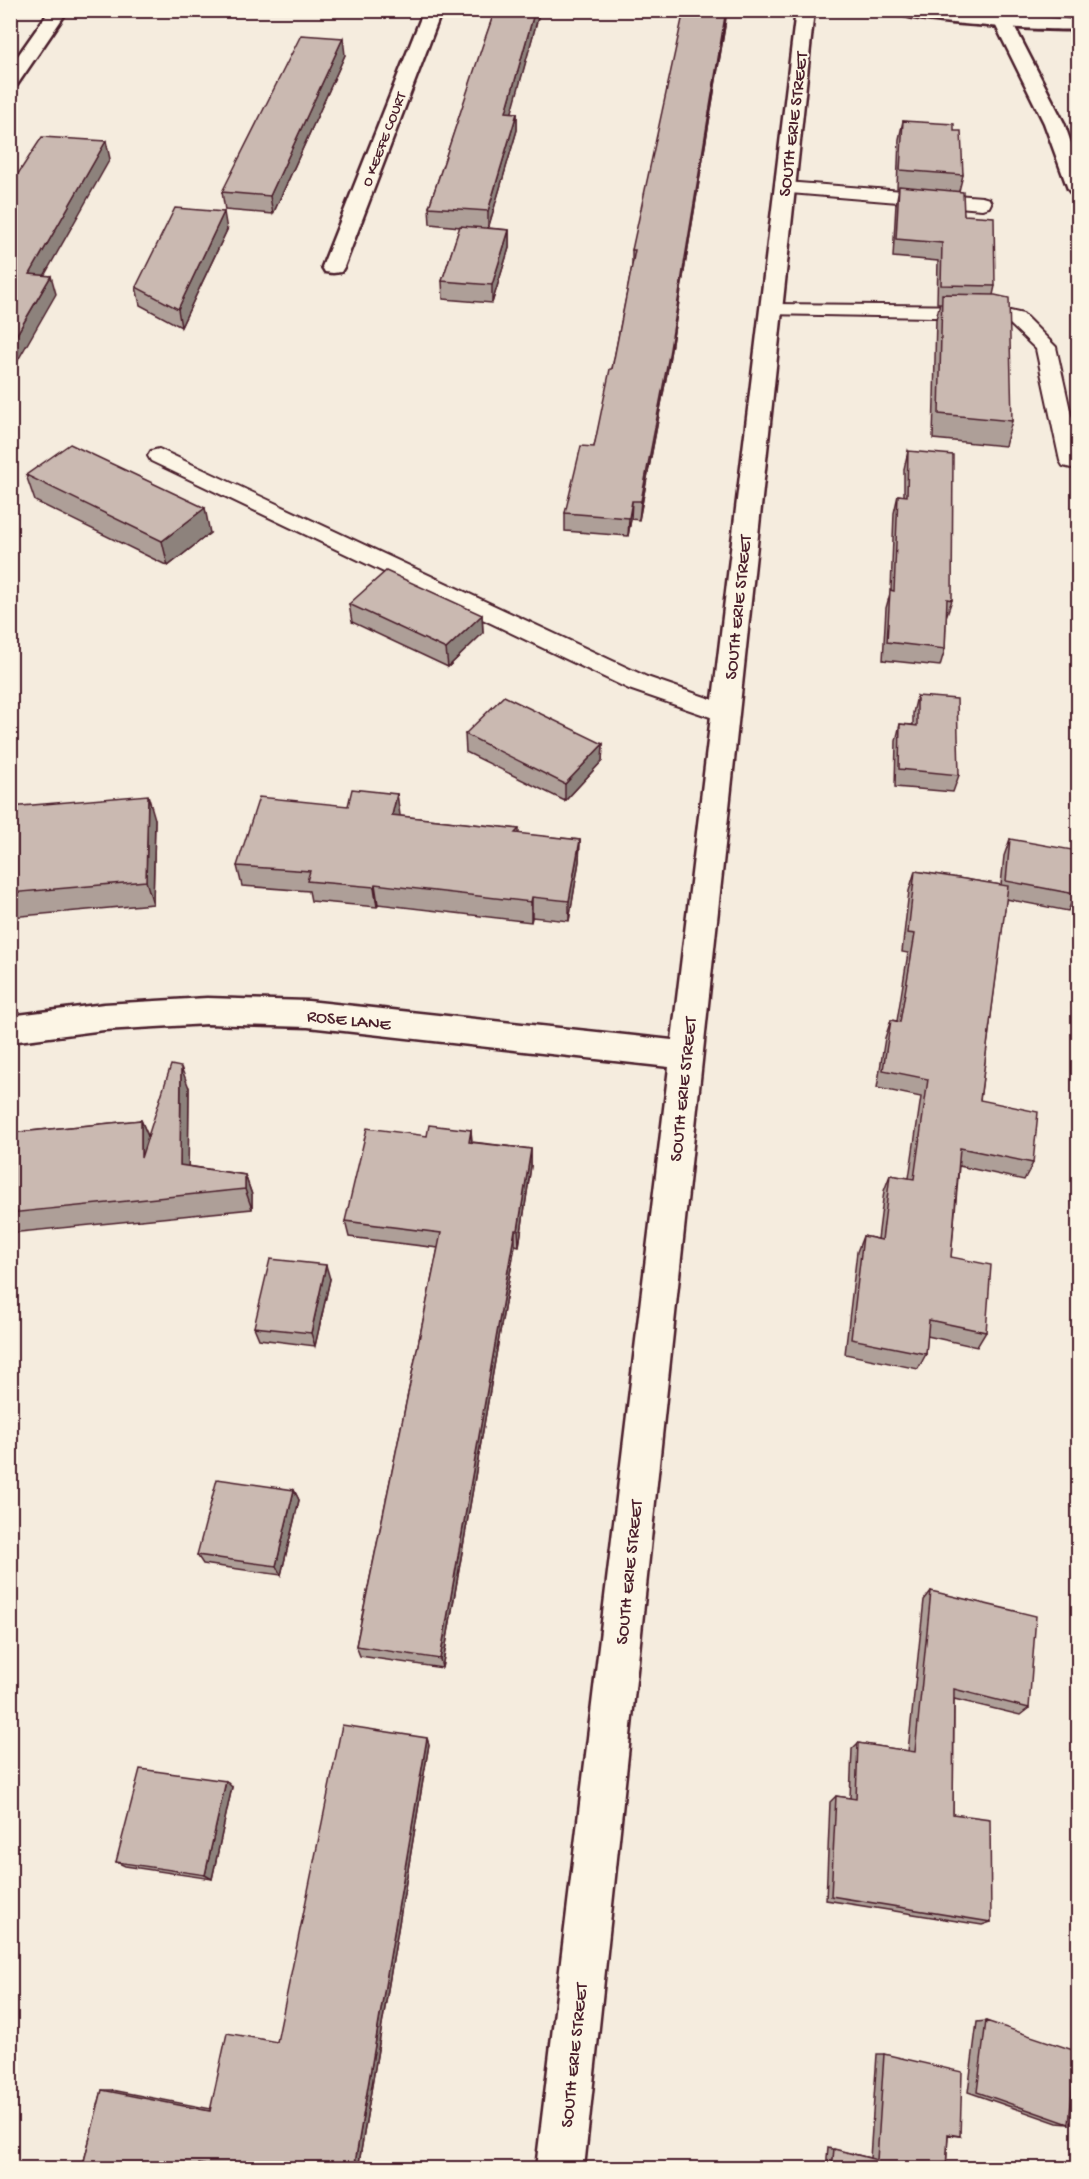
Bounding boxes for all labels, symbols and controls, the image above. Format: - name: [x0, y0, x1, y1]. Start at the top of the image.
- street label: SOUTH ERIE STREET: [775, 50, 814, 198]
- street label: O KEEFE COURT: [359, 89, 412, 189]
- street label: SOUTH ERIE STREET: [721, 533, 758, 681]
- street label: ROSE LANE: [306, 1007, 393, 1036]
- street label: SOUTH ERIE STREET: [666, 1015, 703, 1163]
- street label: SOUTH ERIE STREET: [612, 1498, 649, 1646]
- street label: SOUTH ERIE STREET: [557, 1981, 594, 2129]

